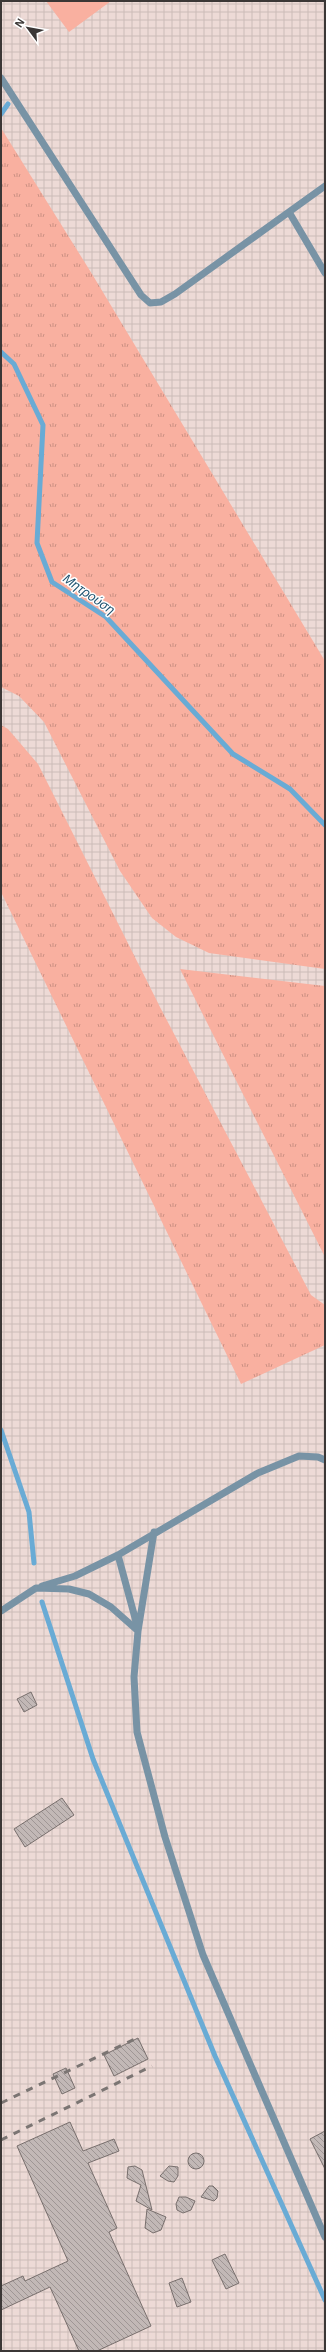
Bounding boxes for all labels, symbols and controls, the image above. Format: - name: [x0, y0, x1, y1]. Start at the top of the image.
- north arrow: [8, 8, 48, 48]
- text: N: [12, 16, 27, 29]
- water label: Μητρούση: [60, 571, 118, 617]

